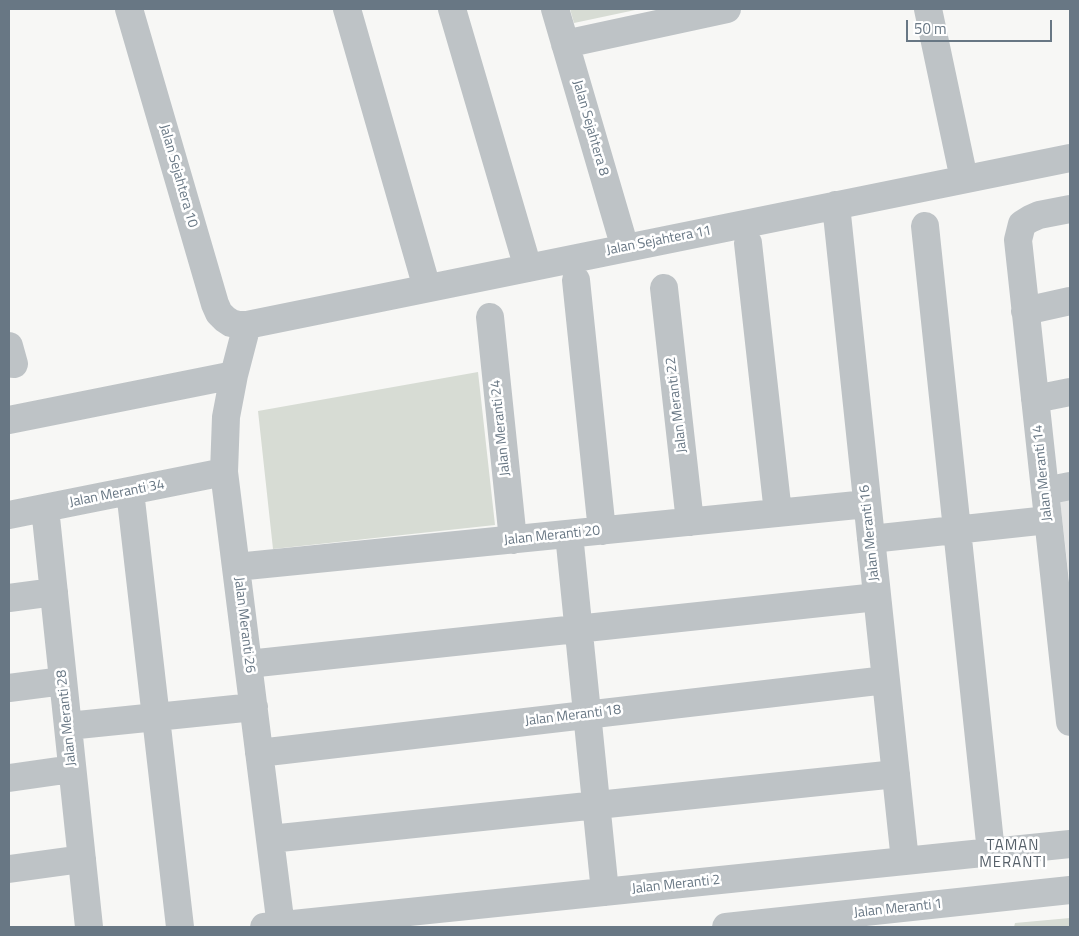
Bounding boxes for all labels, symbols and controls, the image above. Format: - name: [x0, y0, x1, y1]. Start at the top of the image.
- scale bar: [909, 10, 1055, 42]
- text: 50 m: [914, 17, 947, 40]
- street label: Jalan Sejahtera 8: [568, 78, 612, 178]
- street label: Jalan Sejahtera 10: [155, 122, 201, 230]
- street label: Jalan Sejahtera 11: [605, 223, 713, 259]
- street label: Jalan Meranti 22: [663, 356, 691, 454]
- street label: Jalan Meranti 24: [488, 379, 514, 477]
- street label: Jalan Meranti 14: [1030, 424, 1056, 522]
- street label: Jalan Meranti 34: [68, 477, 166, 511]
- street label: Jalan Meranti 16: [857, 484, 883, 582]
- street label: Jalan Meranti 20: [503, 523, 601, 549]
- street label: Jalan Meranti 26: [230, 576, 258, 674]
- street label: Jalan Meranti 28: [54, 669, 80, 767]
- street label: Jalan Meranti 18: [524, 702, 622, 730]
- district label: TAMAN MERANTI: [978, 837, 1048, 872]
- street label: Jalan Meranti 2: [631, 872, 721, 898]
- street label: Jalan Meranti 1: [853, 896, 943, 922]

